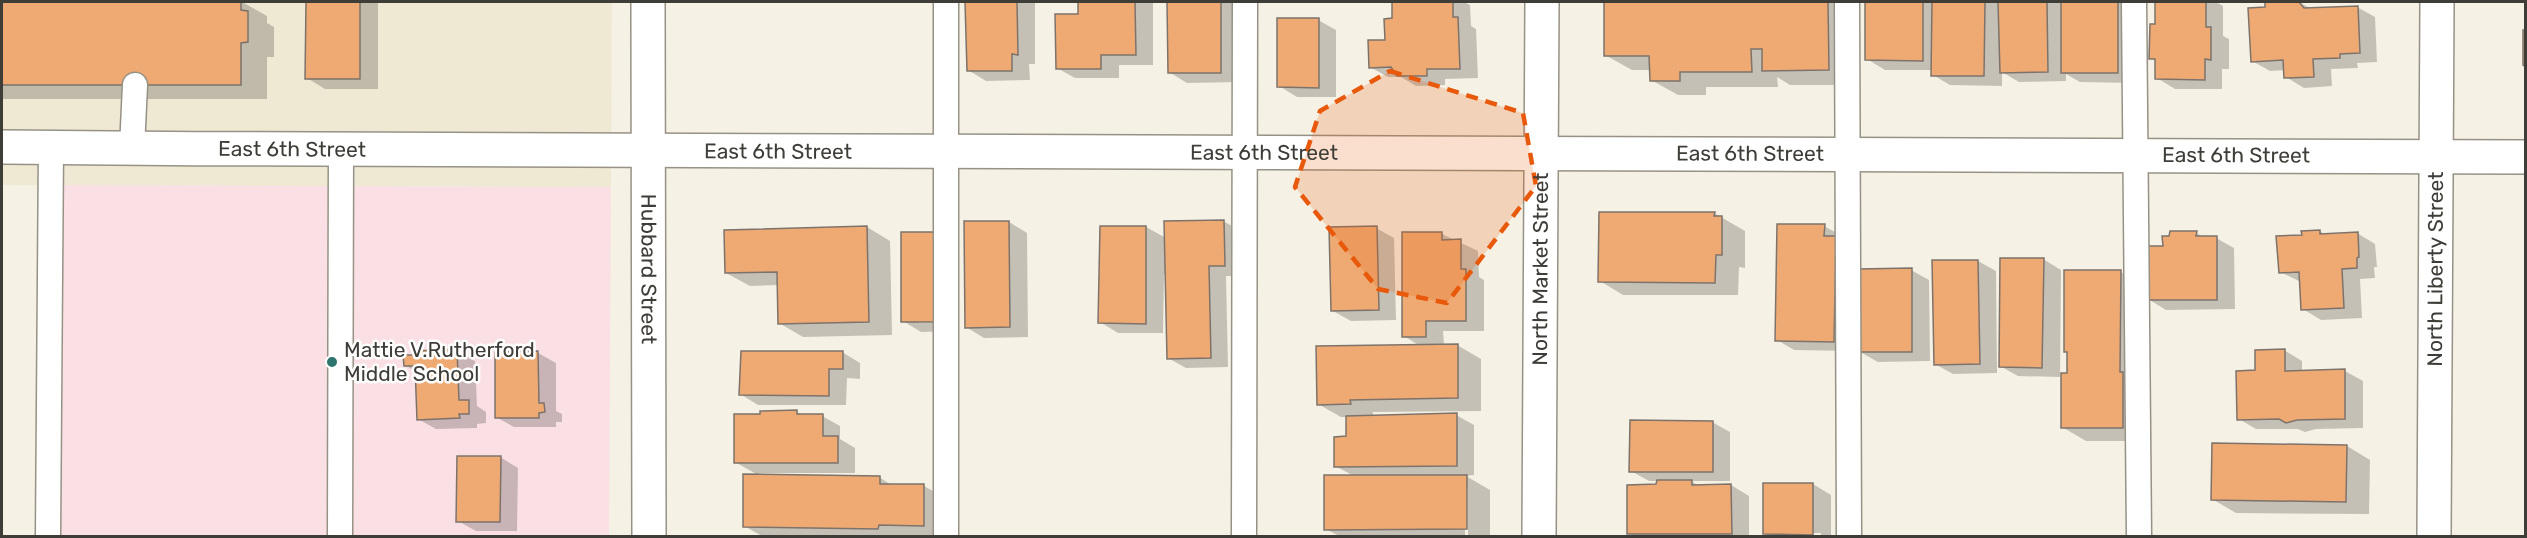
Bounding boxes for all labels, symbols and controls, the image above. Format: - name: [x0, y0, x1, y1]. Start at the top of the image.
- street label: East 6th Street: [218, 136, 366, 162]
- street label: East 6th Street: [704, 138, 852, 164]
- street label: East 6th Street: [1190, 140, 1338, 165]
- street label: East 6th Street: [1676, 141, 1824, 166]
- street label: East 6th Street: [2162, 142, 2310, 168]
- street label: North Liberty Street: [2422, 171, 2448, 367]
- street label: North Market Street: [1527, 172, 1553, 366]
- street label: Hubbard Street: [636, 194, 662, 344]
- place label: Mattie V.Rutherford Middle School: [344, 337, 535, 386]
- marker: Mattie V.Rutherford Middle School: [325, 355, 339, 369]

